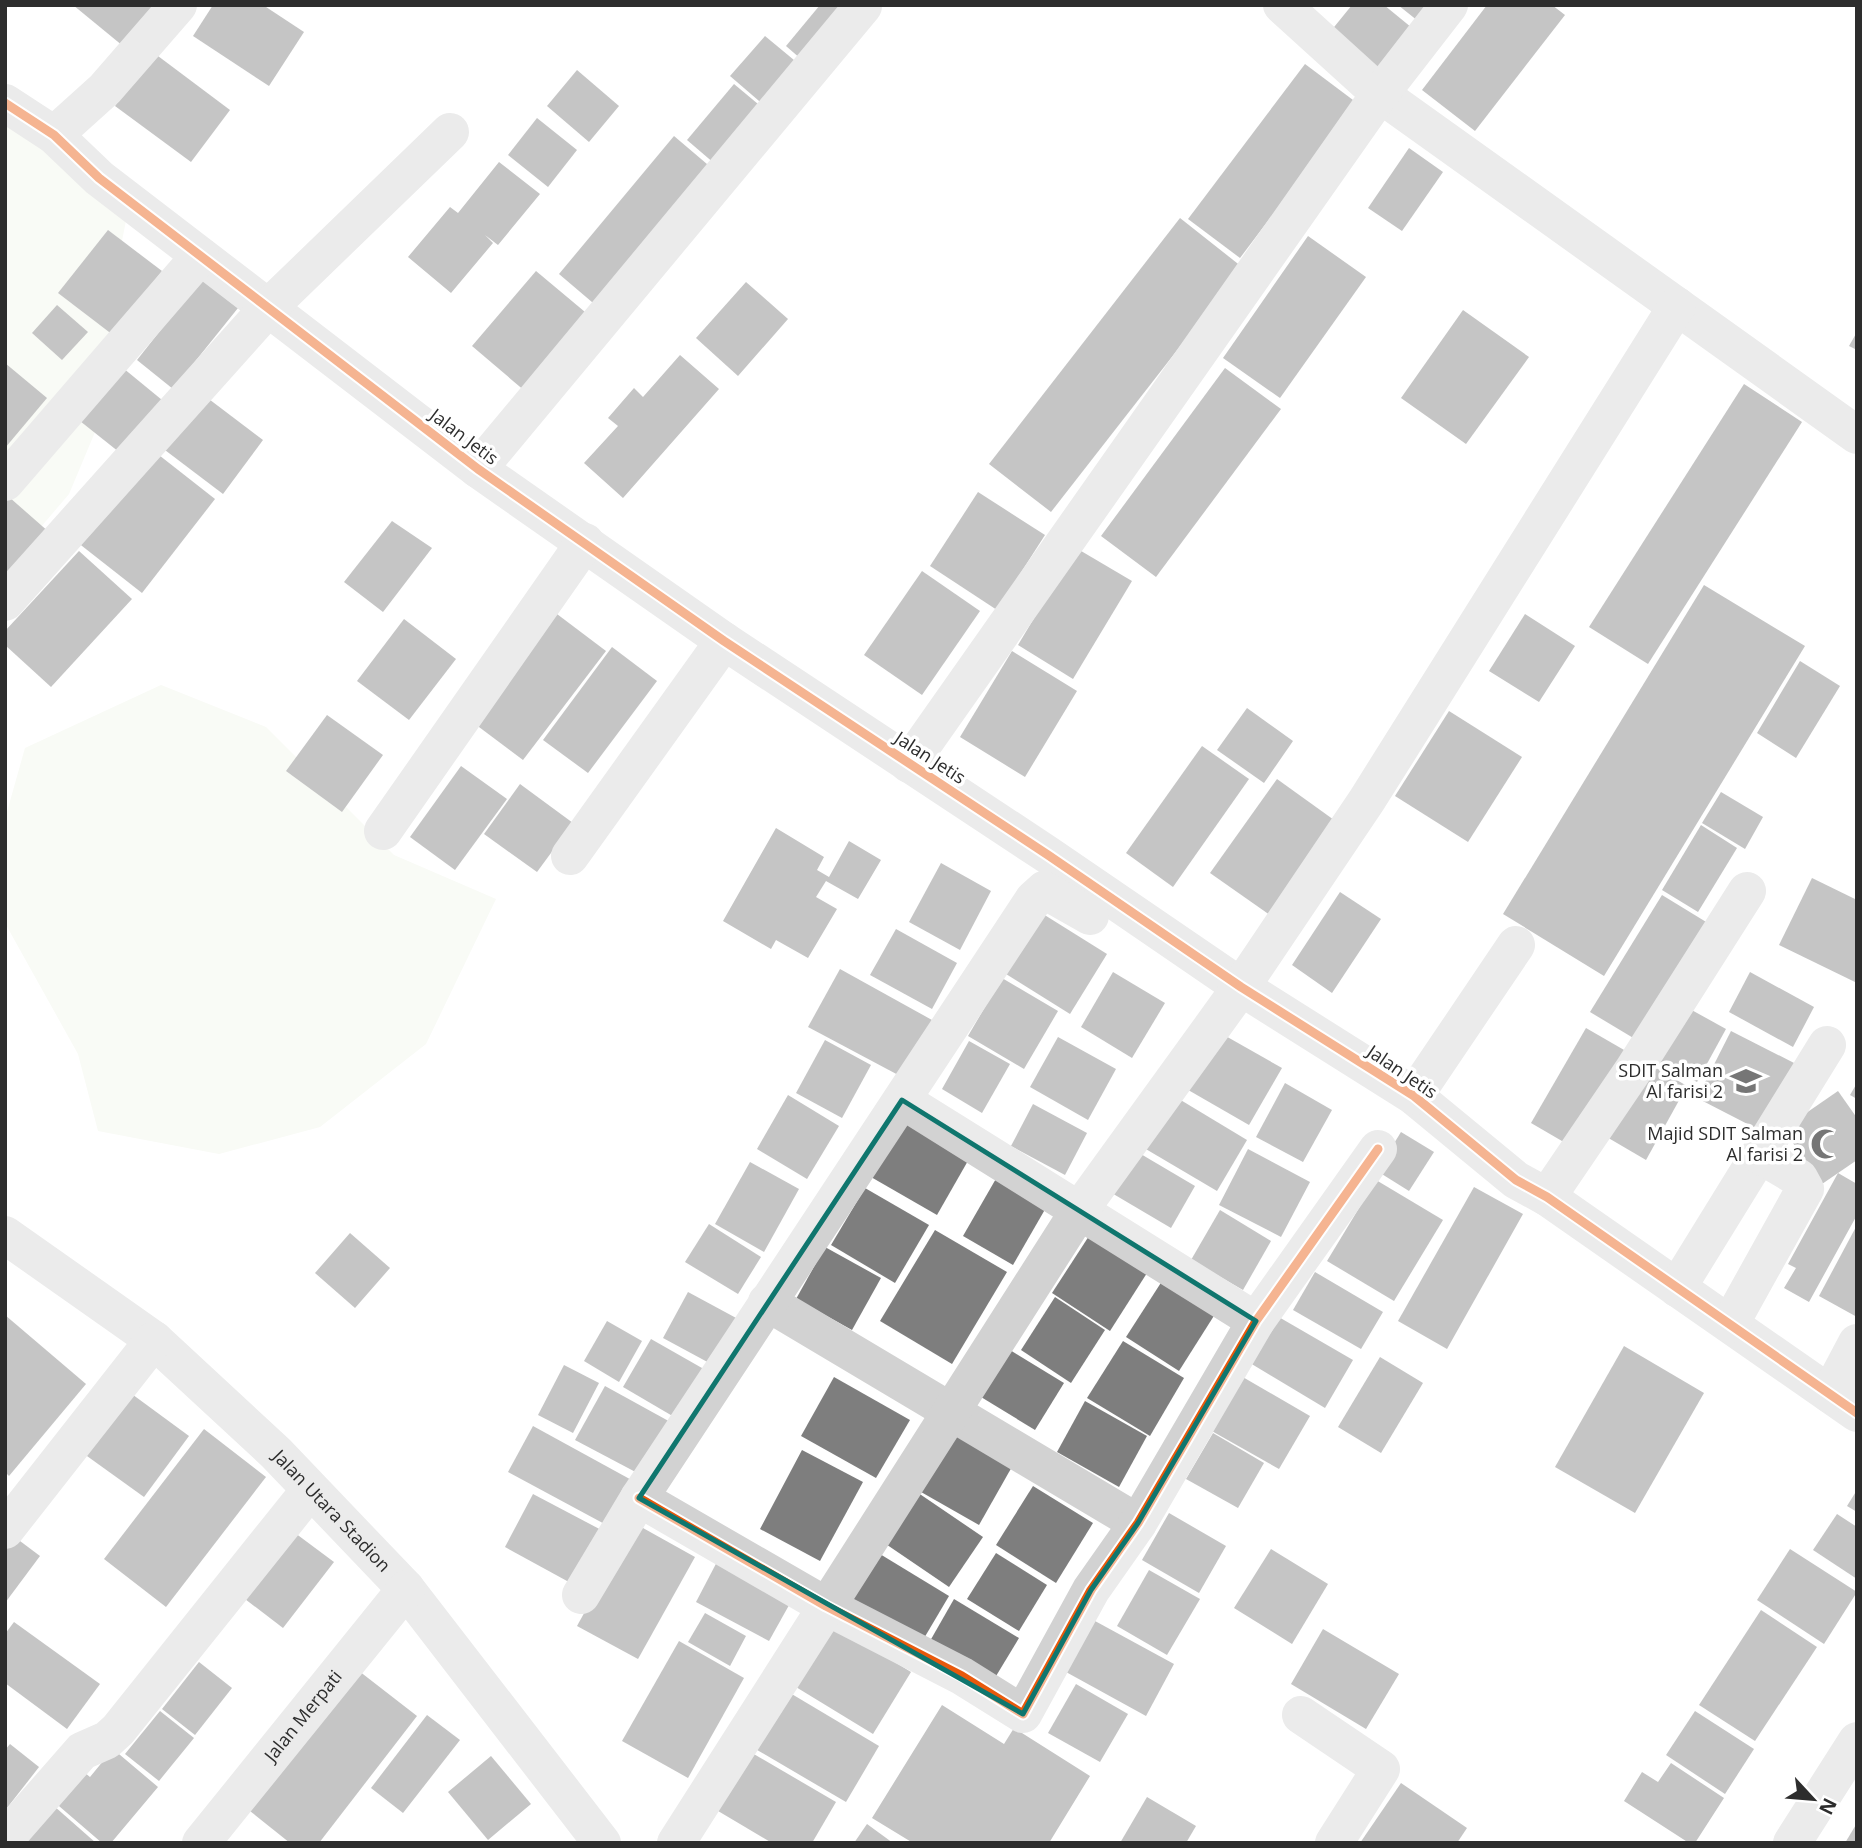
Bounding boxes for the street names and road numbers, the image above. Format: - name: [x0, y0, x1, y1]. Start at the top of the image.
- street label: Jalan Jetis: [424, 401, 504, 470]
- street label: Jalan Jetis: [889, 724, 970, 789]
- street label: Jalan Jetis: [1361, 1038, 1442, 1103]
- street label: Jalan Utara Stadion: [267, 1443, 396, 1577]
- street label: Jalan Merpati: [257, 1665, 347, 1768]

